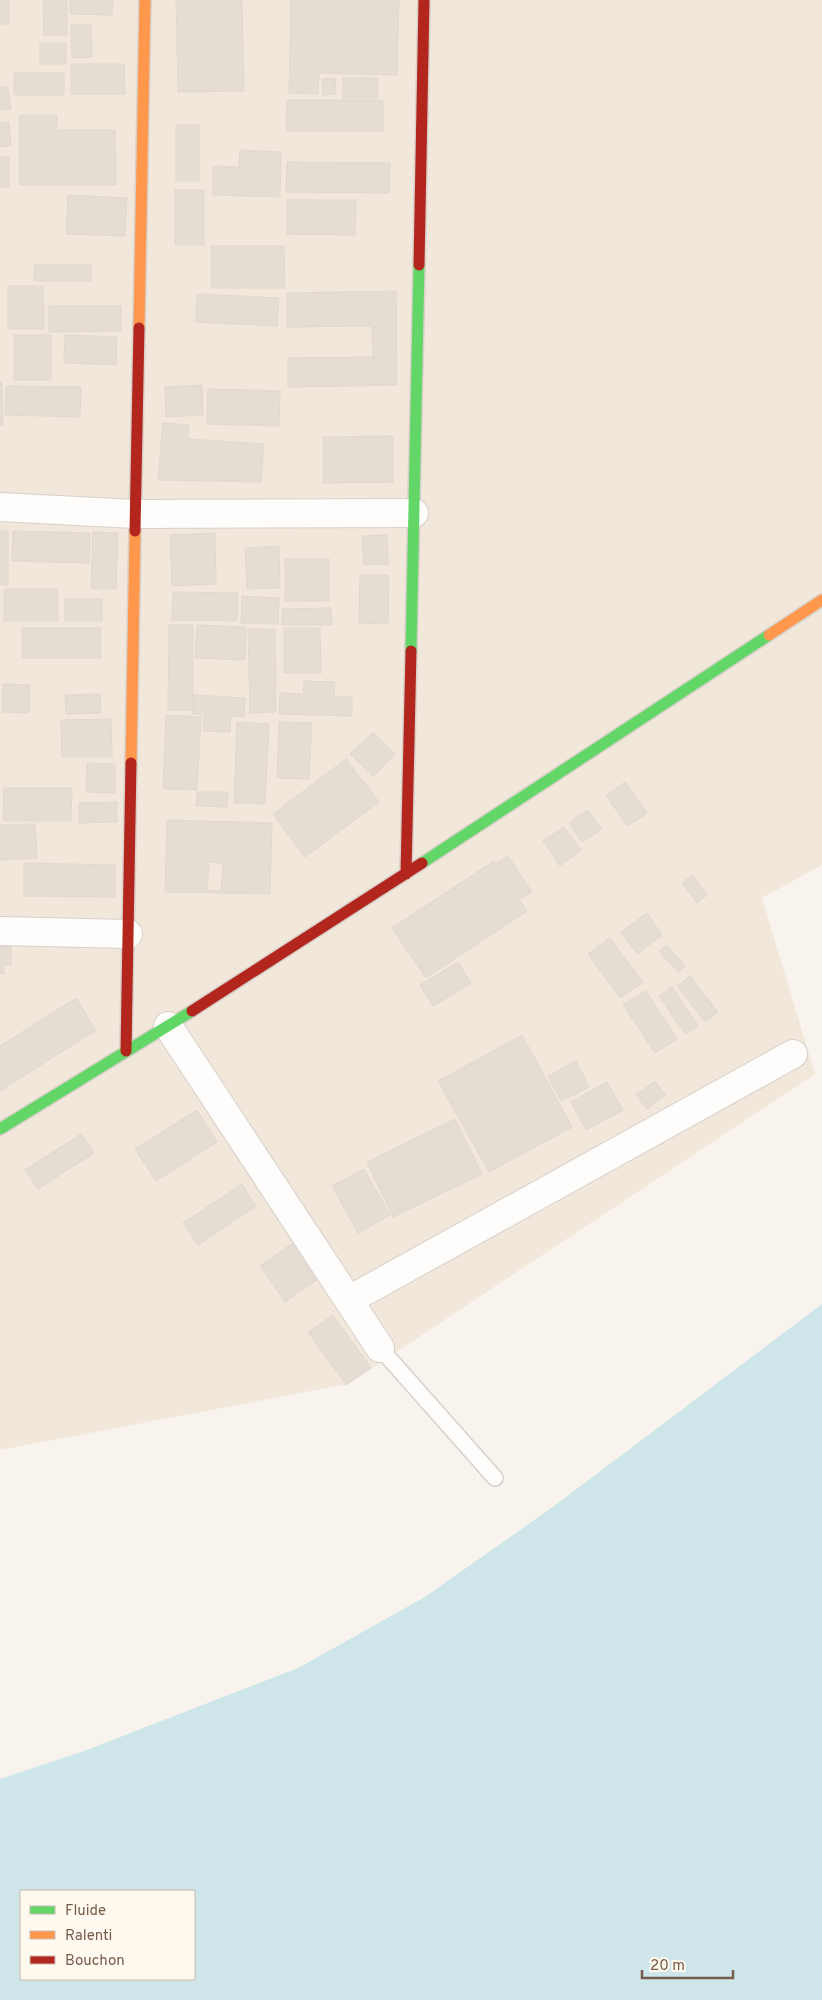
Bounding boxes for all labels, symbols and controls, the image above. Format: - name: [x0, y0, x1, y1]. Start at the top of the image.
- legend: [20, 1890, 195, 1980]
- text: Fluide: [65, 1902, 106, 1921]
- text: Ralenti: [65, 1927, 112, 1946]
- scale bar: [642, 1948, 733, 1980]
- text: Bouchon: [65, 1952, 125, 1971]
- text: 20 m: [650, 1957, 685, 1976]

